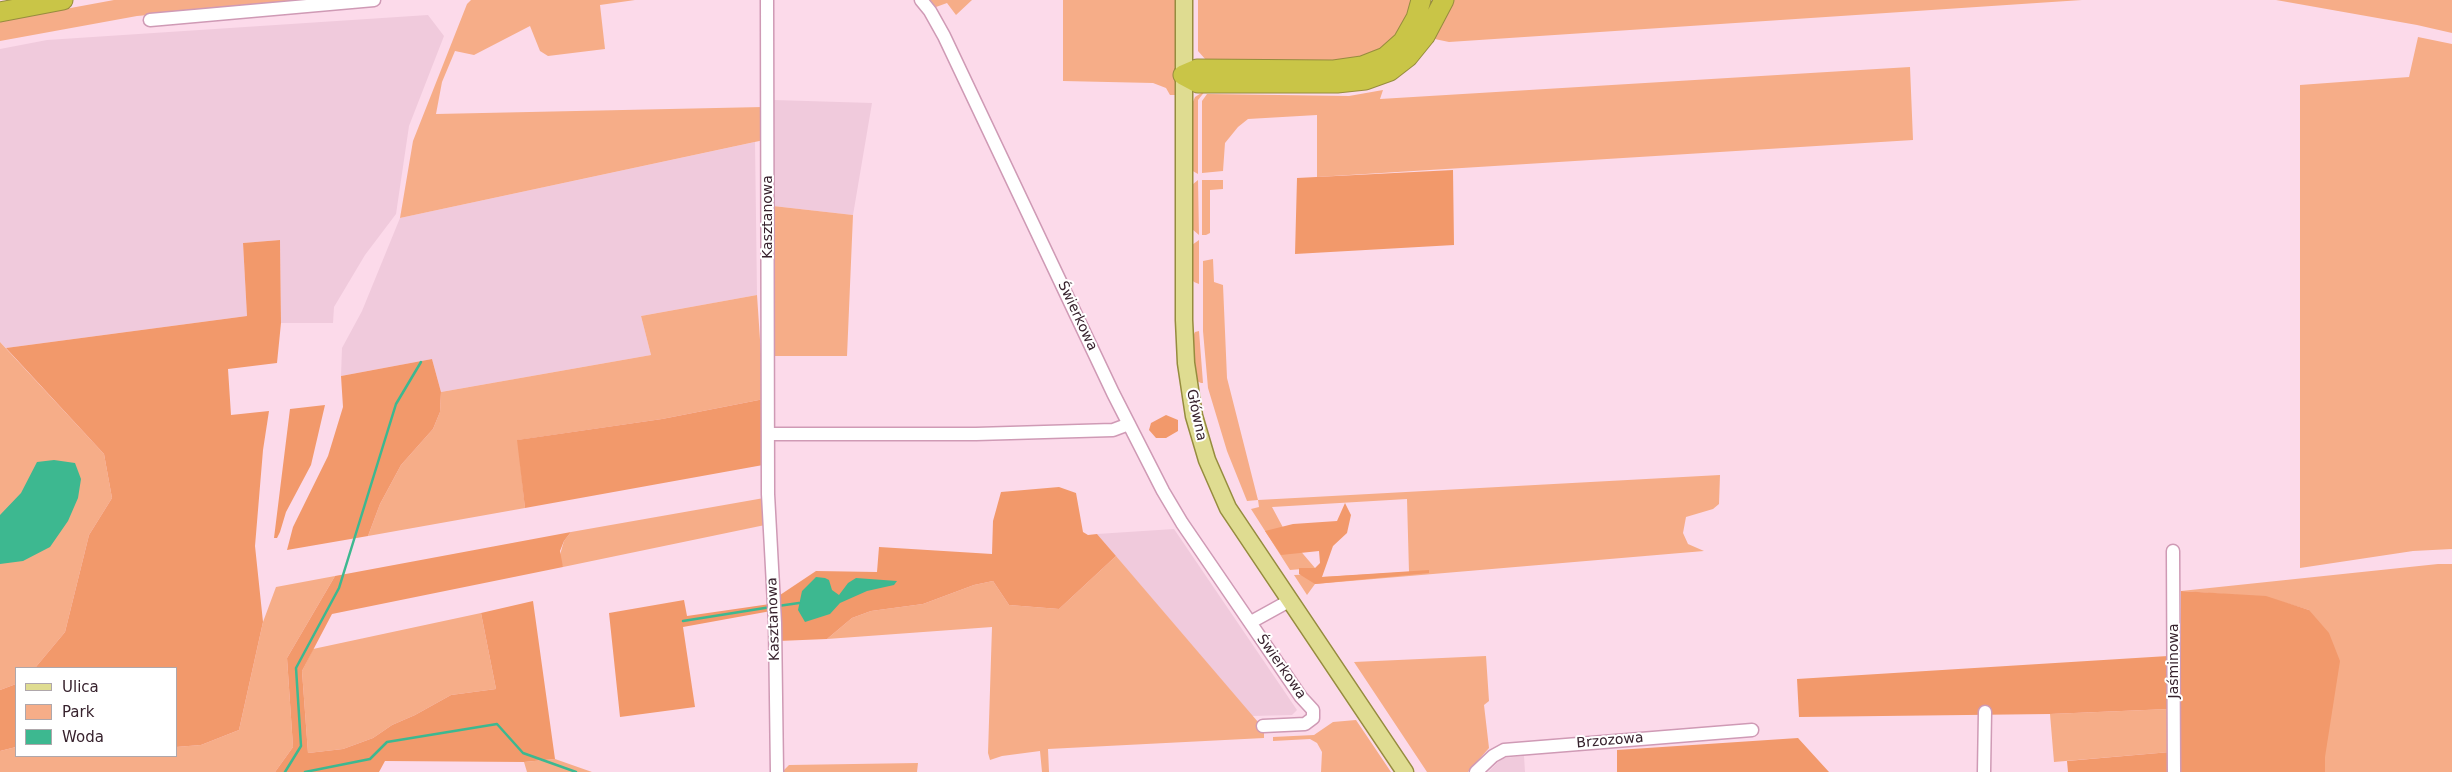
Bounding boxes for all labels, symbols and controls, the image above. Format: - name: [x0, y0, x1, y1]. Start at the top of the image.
- street label: Kasztanowa: [760, 175, 776, 259]
- street label: Świerkowa: [1054, 279, 1100, 353]
- street label: Główna: [1182, 388, 1210, 442]
- street label: Kasztanowa: [764, 577, 784, 661]
- street label: Jaśminowa: [2166, 624, 2182, 698]
- street label: Świerkowa: [1253, 632, 1309, 702]
- legend: [15, 667, 178, 757]
- text: Ulica: [62, 678, 99, 696]
- text: Park: [62, 703, 94, 721]
- text: Woda: [62, 728, 104, 746]
- street label: Brzozowa: [1576, 730, 1644, 752]

